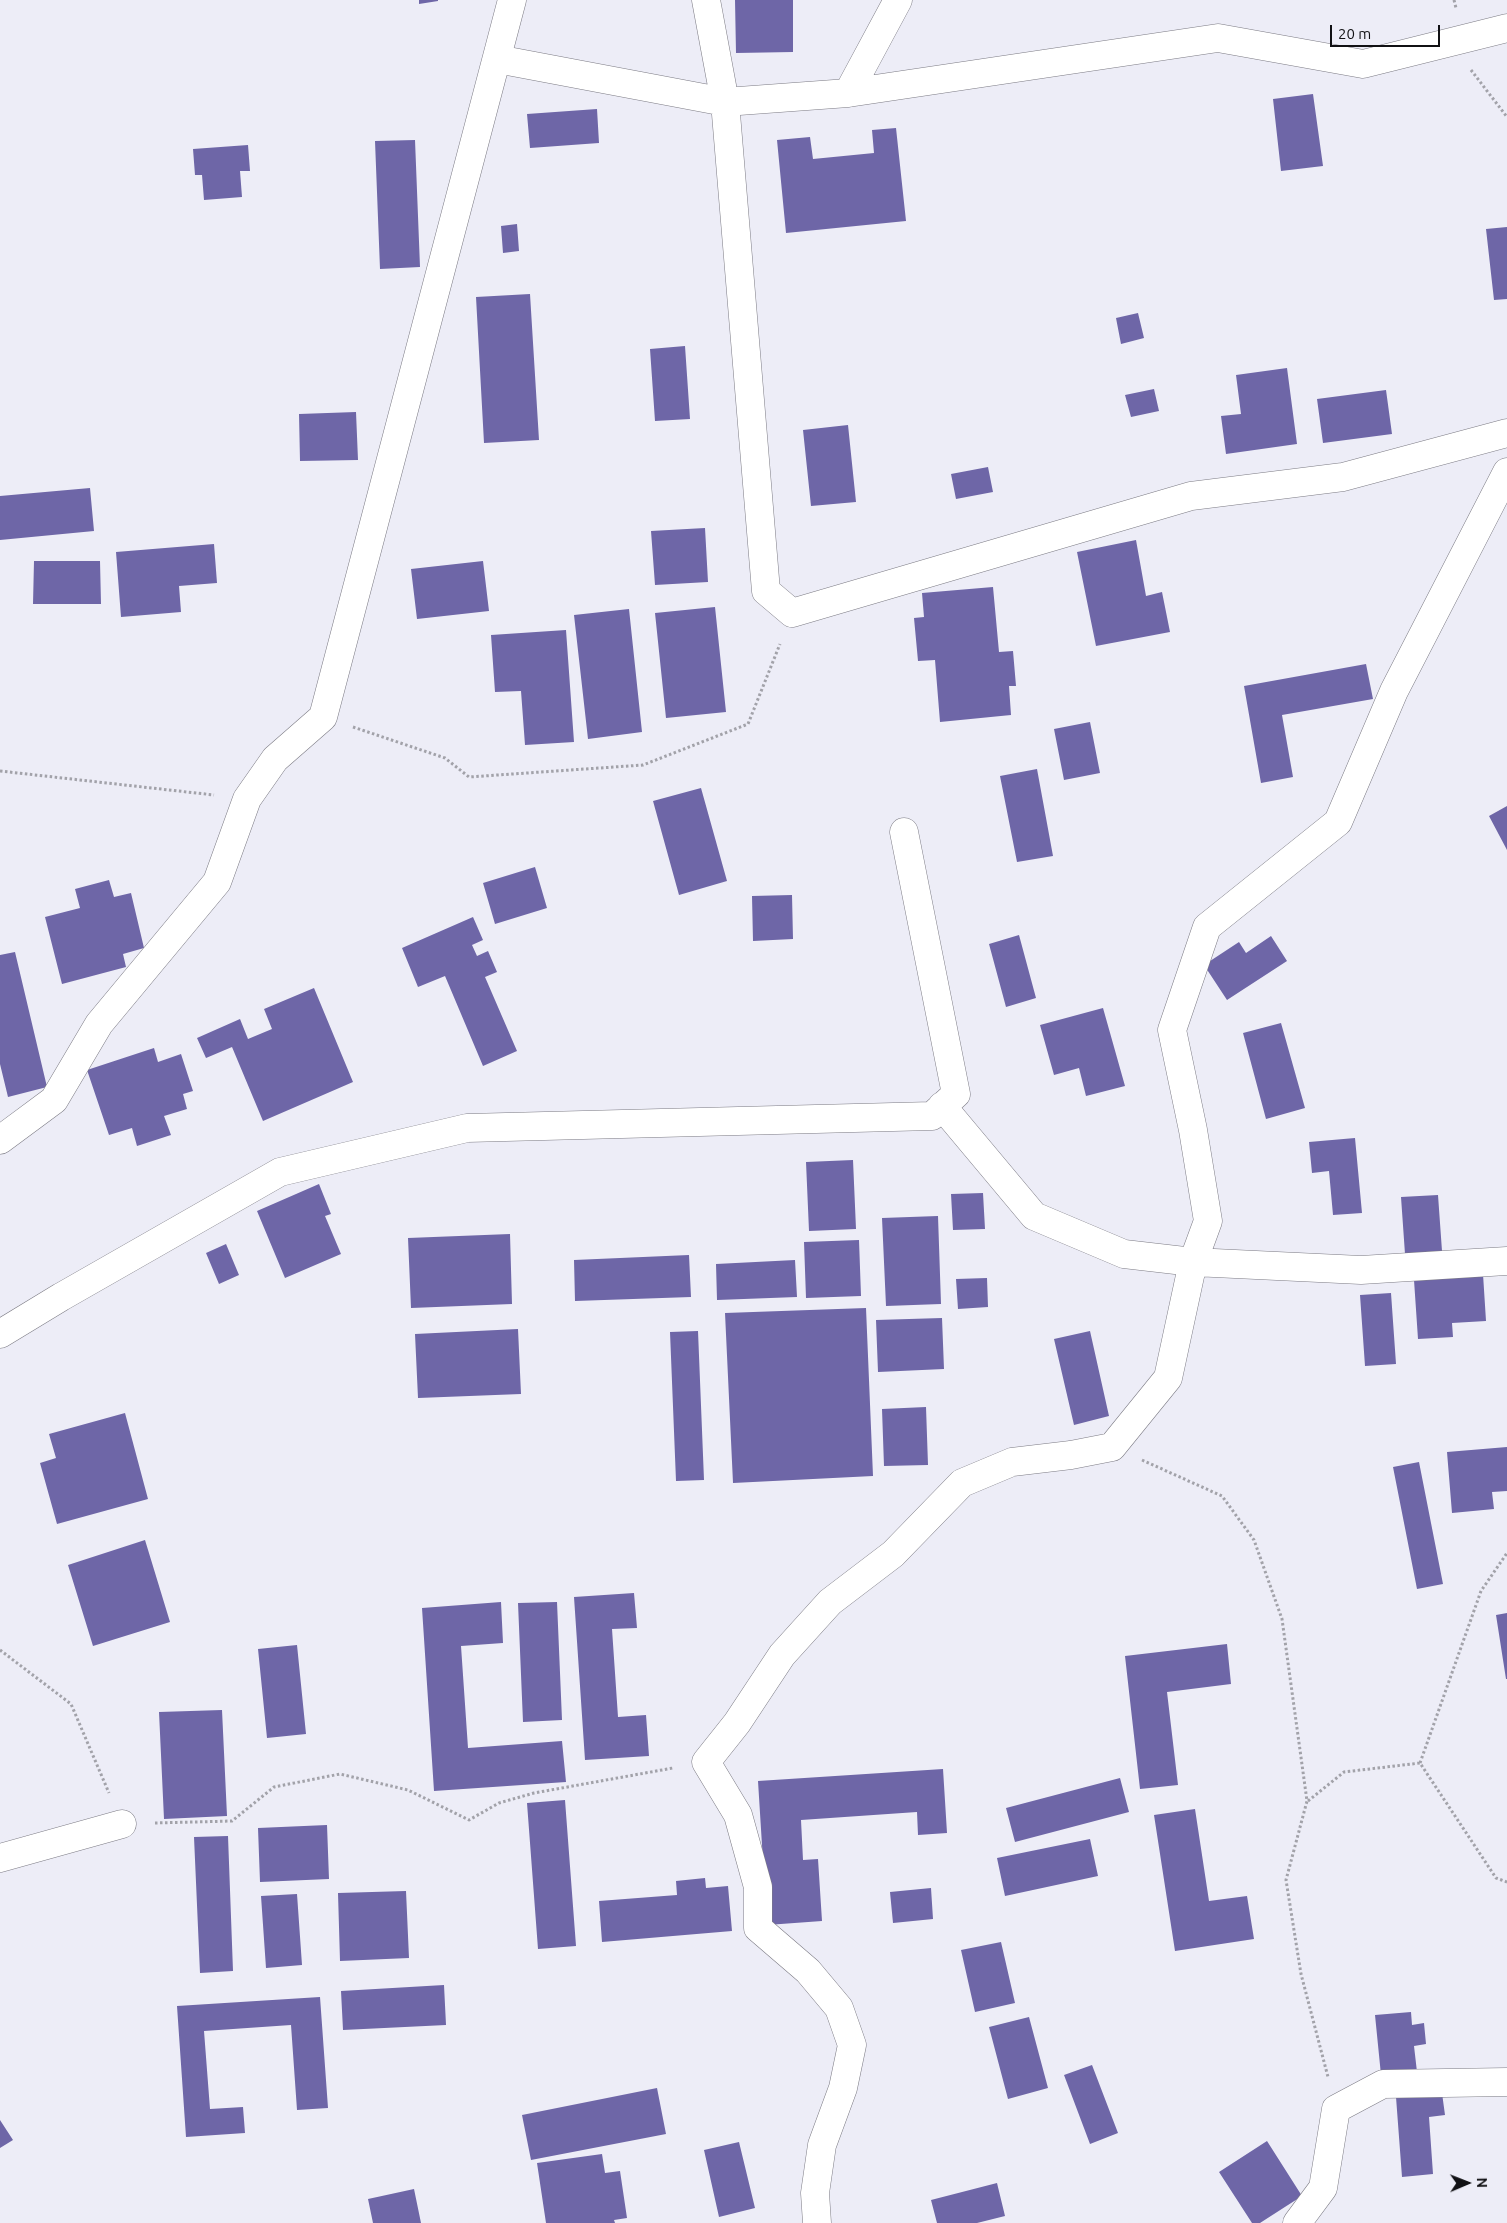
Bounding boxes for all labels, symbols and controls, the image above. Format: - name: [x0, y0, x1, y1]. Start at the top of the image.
- scale bar: [1332, 15, 1442, 47]
- text: 20 m: [1338, 25, 1371, 42]
- north arrow: [1442, 2158, 1492, 2208]
- text: N: [1474, 2177, 1490, 2188]

